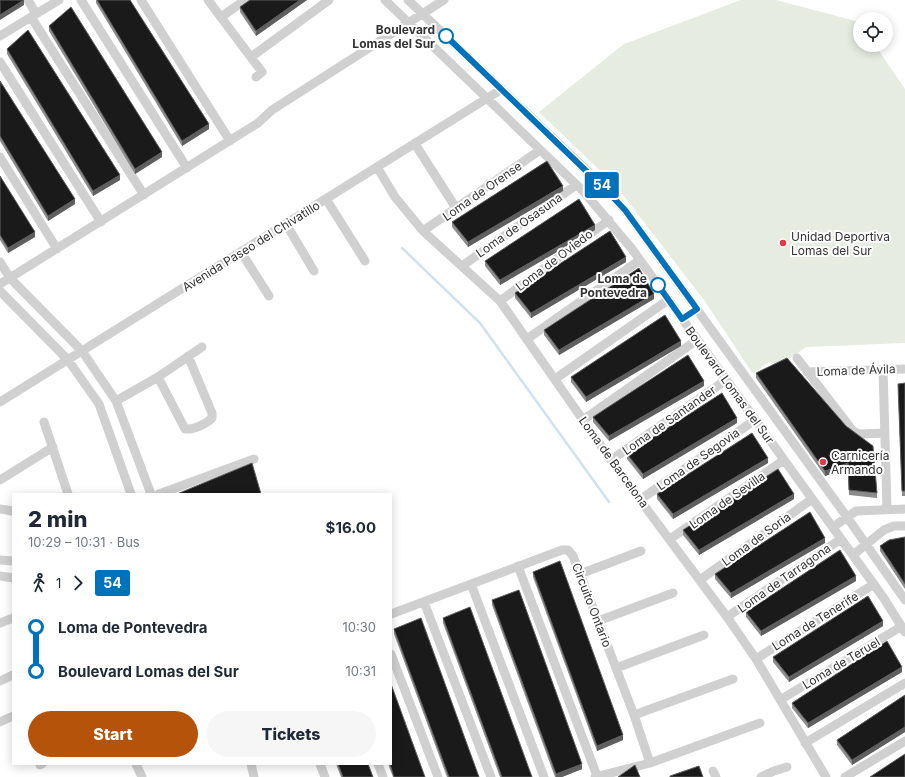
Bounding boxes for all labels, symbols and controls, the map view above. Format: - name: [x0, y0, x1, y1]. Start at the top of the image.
- map controls: [853, 12, 893, 52]
- button: locate: [853, 12, 893, 52]
- place label: Boulevard Lomas del Sur: [352, 22, 435, 51]
- marker: Boulevard Lomas del Sur: [438, 28, 454, 44]
- street label: Loma de Orense: [440, 158, 524, 224]
- line badge: 54: [584, 172, 620, 198]
- text: 54: [593, 176, 611, 193]
- street label: Loma de Osasuna: [473, 190, 565, 260]
- street label: Avenida Paseo del Chivatillo: [179, 197, 323, 295]
- street label: Loma de Oviedo: [512, 226, 596, 294]
- place label: Unidad Deportiva Lomas del Sur: [791, 229, 890, 258]
- marker: Unidad Deportiva Lomas del Sur: [778, 238, 788, 248]
- place label: Loma de Pontevedra: [580, 271, 647, 300]
- marker: Loma de Pontevedra: [650, 277, 666, 293]
- street label: Boulevard Lomas del Sur: [682, 323, 778, 447]
- street label: Loma de Ávila: [816, 361, 896, 379]
- street label: Loma de Santander: [619, 382, 719, 458]
- street label: Loma de Barcelona: [576, 413, 652, 511]
- street label: Loma de Segovia: [654, 425, 742, 493]
- place label: Carnicería Armando: [831, 448, 889, 477]
- marker: Carnicería Armando: [818, 457, 828, 467]
- street label: Loma de Sevilla: [686, 468, 768, 532]
- text: 2 min: [28, 506, 87, 532]
- street label: Loma de Soria: [719, 509, 793, 569]
- text: $16.00: [326, 518, 376, 537]
- text: 10:29 – 10:31 · Bus: [28, 534, 140, 550]
- street label: Loma de Tarragona: [735, 540, 833, 616]
- street label: Circuito Ontario: [569, 561, 615, 649]
- icon: walk: [28, 572, 50, 594]
- icon: forward: [67, 572, 89, 594]
- text: 54: [103, 574, 122, 591]
- text: 1: [56, 575, 61, 591]
- street label: Loma de Tenerife: [769, 588, 861, 654]
- text: Loma de Pontevedra: [58, 618, 207, 637]
- text: 10:30: [343, 619, 376, 635]
- street label: Loma de Teruel: [800, 634, 882, 692]
- text: Boulevard Lomas del Sur: [58, 662, 239, 681]
- text: 10:31: [345, 663, 376, 679]
- button: Start: [28, 711, 198, 757]
- button: Tickets: [206, 711, 376, 757]

